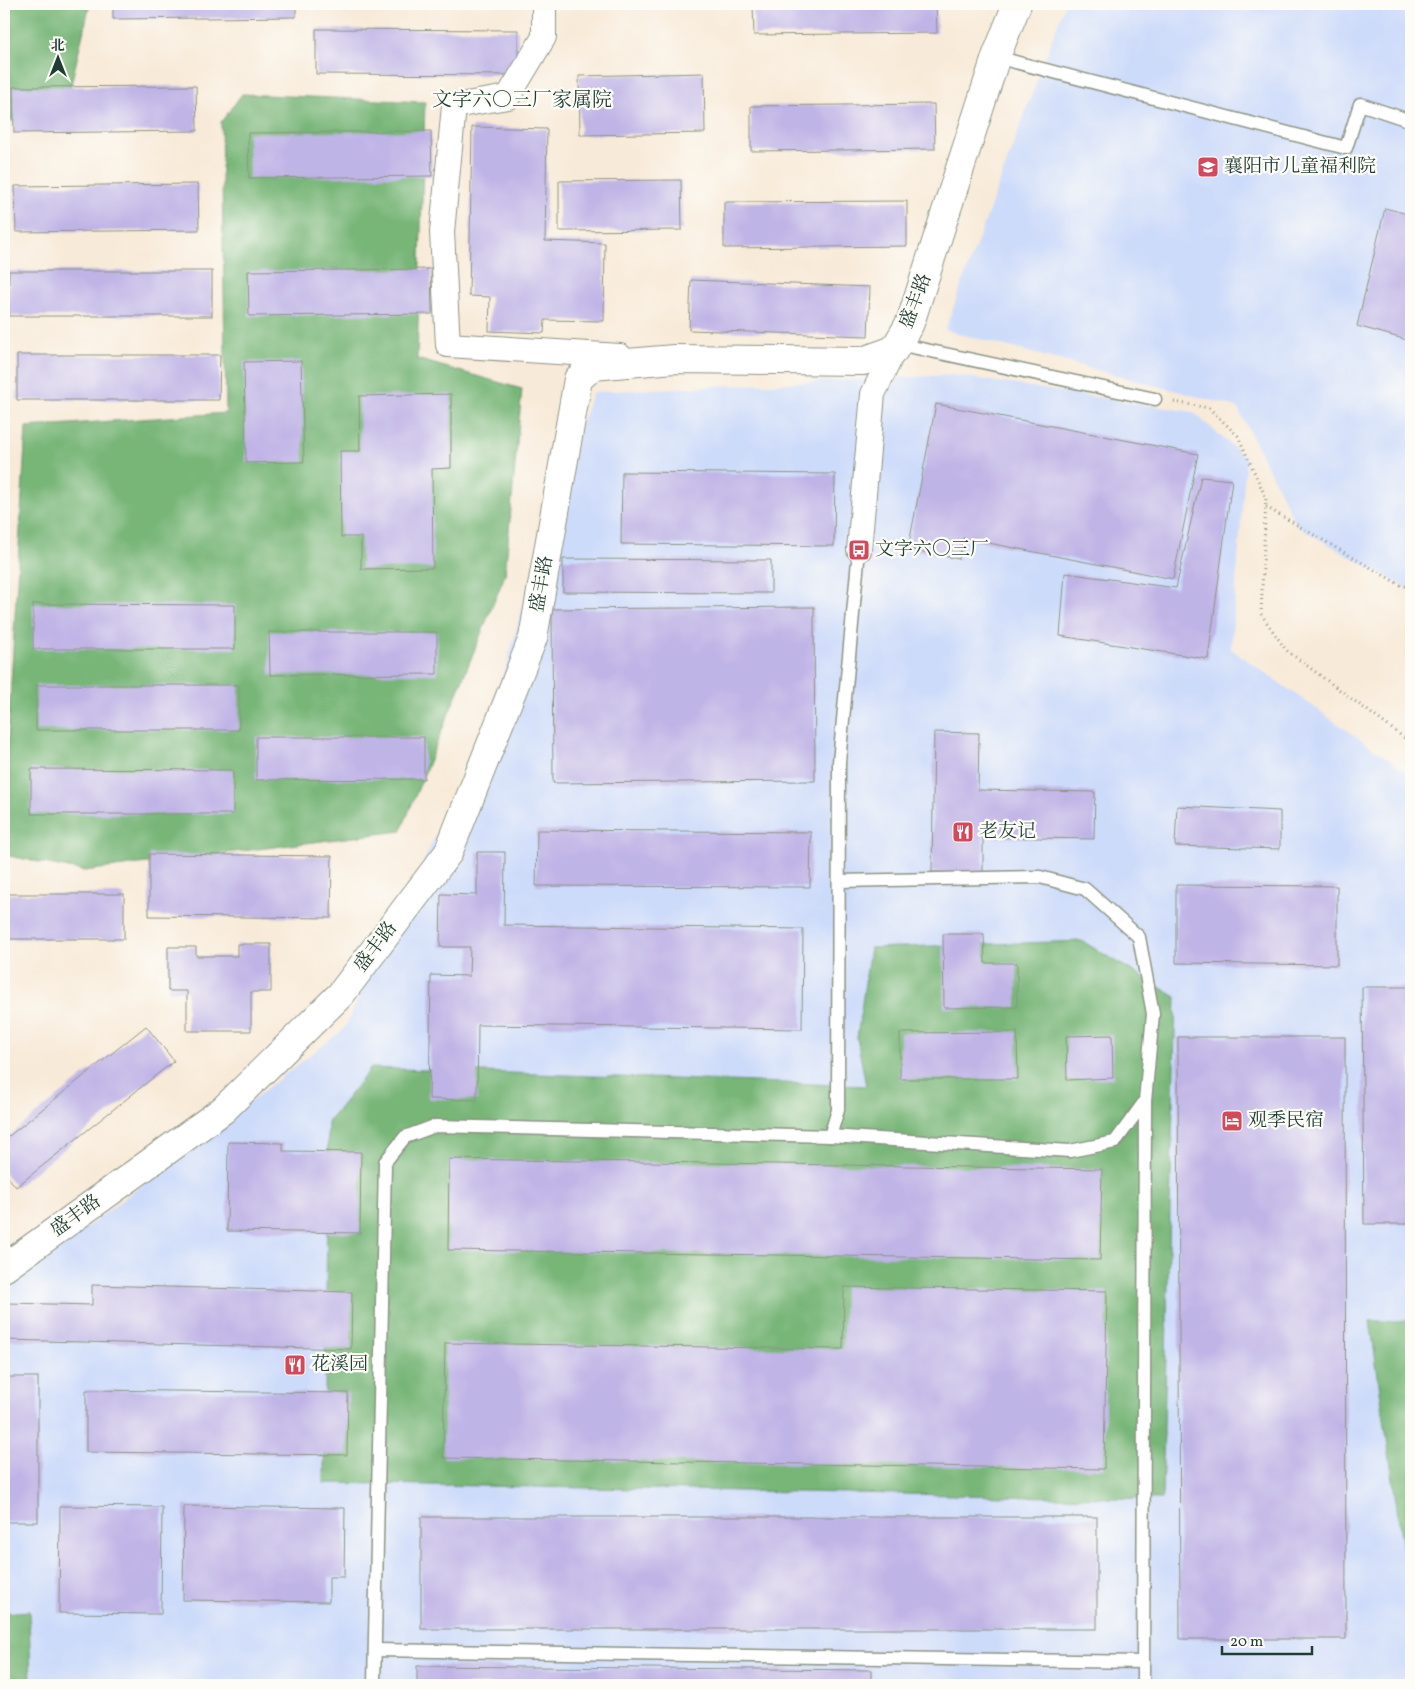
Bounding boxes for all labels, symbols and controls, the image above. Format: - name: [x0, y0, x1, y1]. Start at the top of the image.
- north arrow: [32, 32, 82, 82]
- text: 北: [51, 37, 65, 56]
- district label: 文字六〇三厂家属院: [432, 87, 612, 115]
- place label: 襄阳市儿童福利院: [1224, 154, 1376, 180]
- school or university icon: 襄阳市儿童福利院: [1196, 155, 1220, 179]
- street label: 盛丰路: [894, 270, 938, 332]
- place label: 文字六〇三厂: [875, 537, 989, 563]
- bus stop icon: 文字六〇三厂: [847, 538, 871, 562]
- street label: 盛丰路: [524, 554, 560, 614]
- place label: 老友记: [979, 819, 1036, 845]
- restaurant icon: 老友记: [951, 820, 975, 844]
- street label: 盛丰路: [348, 916, 404, 978]
- place label: 观季民宿: [1248, 1108, 1324, 1134]
- hotel icon: 观季民宿: [1220, 1109, 1244, 1133]
- street label: 盛丰路: [45, 1189, 107, 1243]
- place label: 花溪园: [311, 1352, 368, 1378]
- restaurant icon: 花溪园: [283, 1353, 307, 1377]
- scale bar: [1222, 1624, 1312, 1656]
- text: 20 m: [1230, 1632, 1263, 1653]

